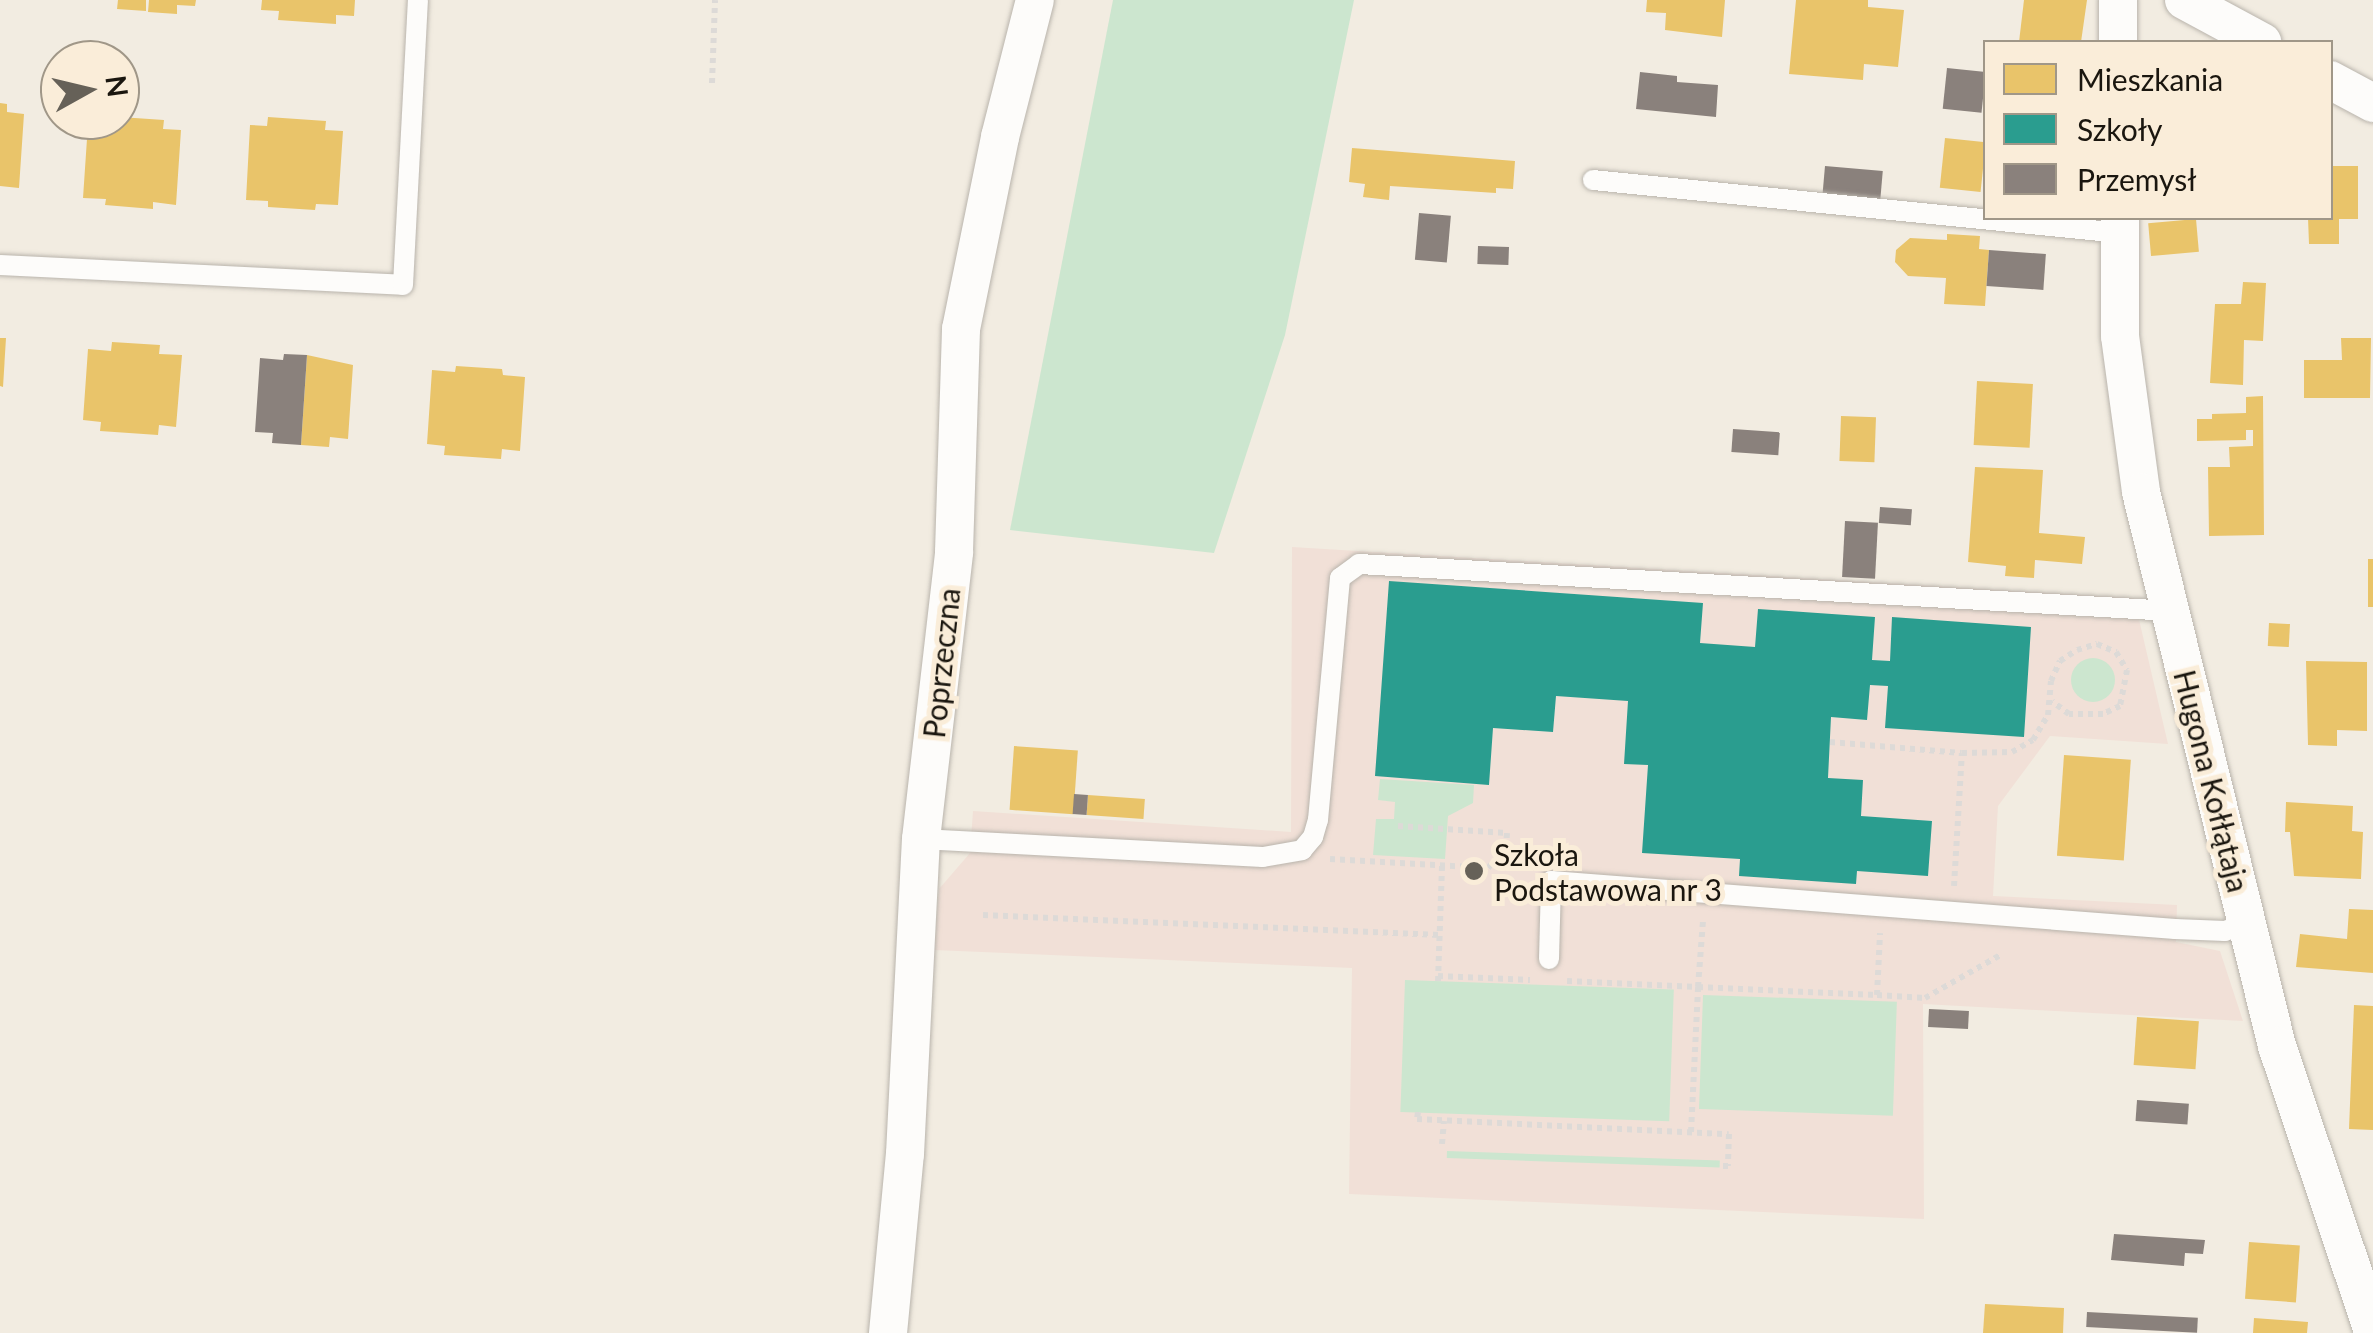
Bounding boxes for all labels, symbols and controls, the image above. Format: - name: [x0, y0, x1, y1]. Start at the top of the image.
- north arrow: [40, 40, 140, 140]
- legend: [1983, 40, 2333, 220]
- text: Mieszkania: [2077, 61, 2223, 97]
- text: N: [99, 73, 136, 99]
- text: Szkoły: [2077, 111, 2162, 147]
- text: Przemysł: [2077, 161, 2197, 197]
- street label: Poprzeczna: [915, 586, 967, 740]
- street label: Hugona Kołłątaja: [2167, 666, 2257, 896]
- place label: Szkoła Podstawowa nr 3: [1494, 836, 1722, 906]
- marker: Szkoła Podstawowa nr 3: [1463, 860, 1485, 882]

